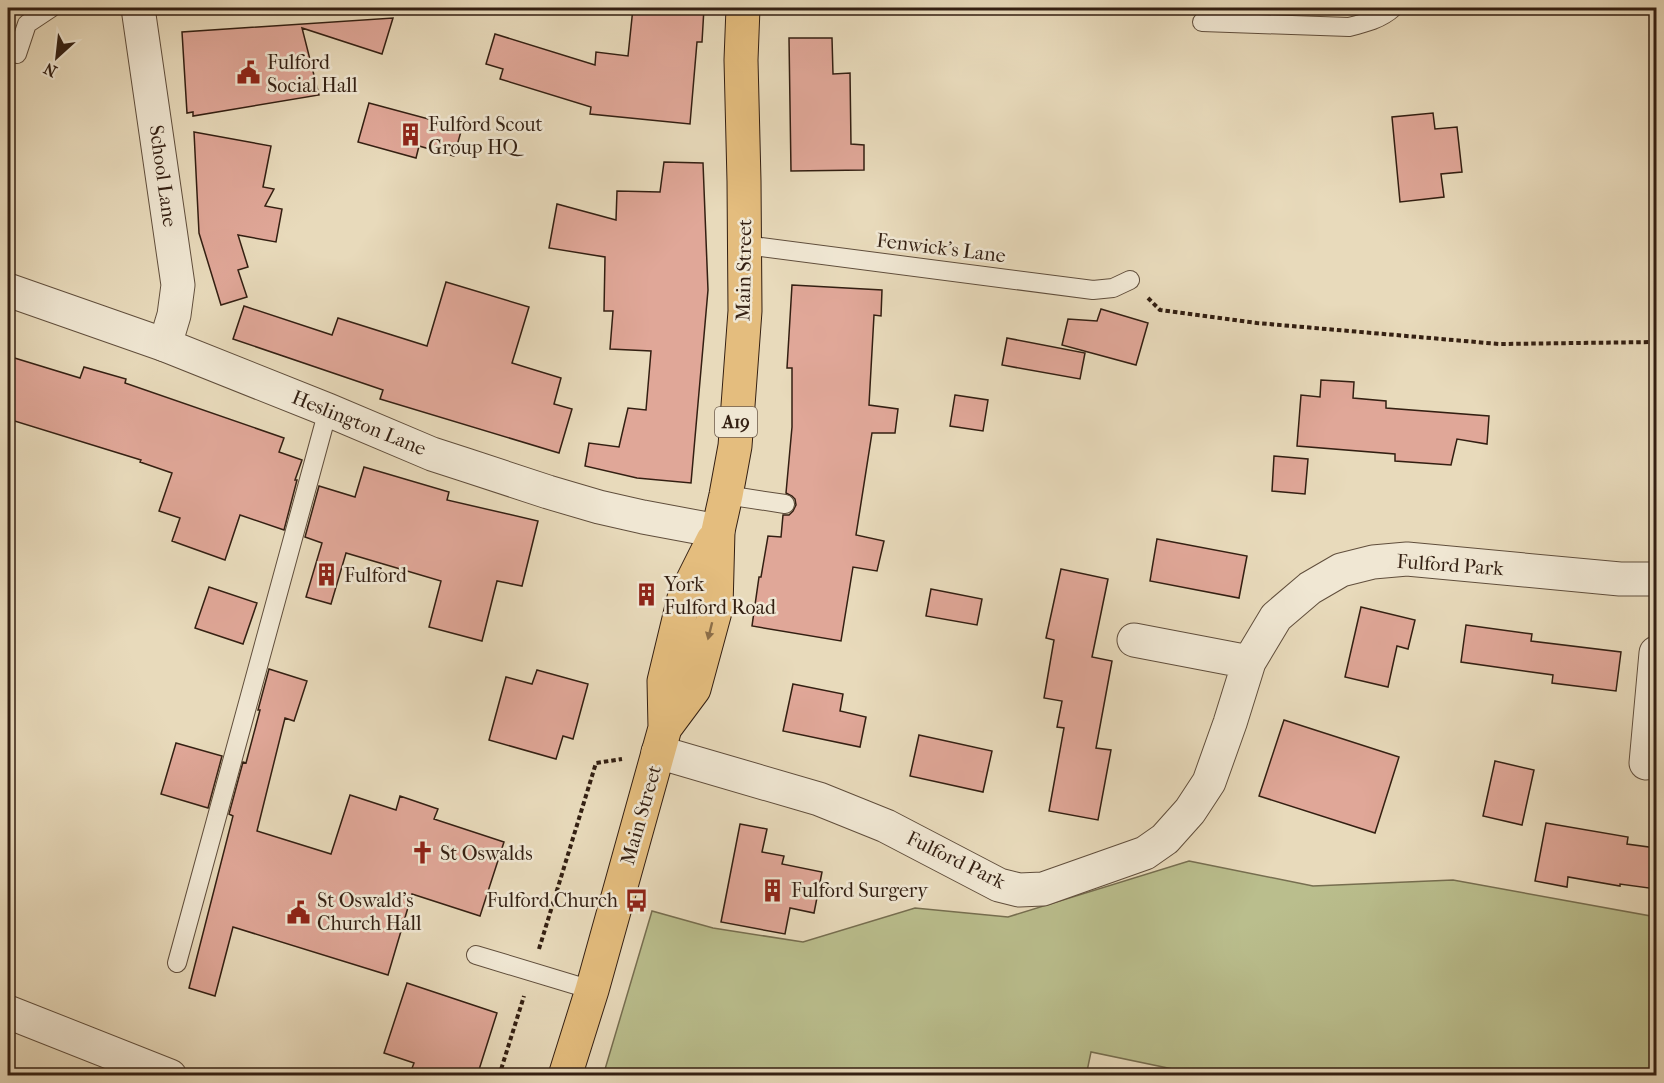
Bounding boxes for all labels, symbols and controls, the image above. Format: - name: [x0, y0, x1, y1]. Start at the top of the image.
- north arrow: [27, 27, 87, 87]
- place label: Fulford Social Hall: [267, 51, 358, 97]
- text: N: [40, 58, 60, 81]
- public building icon: Fulford Social Hall: [236, 60, 262, 86]
- place label: Fulford Scout Group HQ: [428, 113, 543, 159]
- building icon: Fulford Scout Group HQ: [397, 122, 423, 148]
- street label: School Lane: [144, 123, 182, 229]
- street label: Main Street: [732, 219, 756, 321]
- street label: Fenwick's Lane: [875, 229, 1007, 267]
- street label: Heslington Lane: [289, 386, 430, 460]
- road number: A19: [715, 407, 757, 437]
- street label: Fulford Park: [1396, 550, 1505, 580]
- building icon: Fulford: [313, 562, 339, 588]
- place label: Fulford: [344, 564, 408, 587]
- place label: York Fulford Road: [663, 573, 777, 619]
- building icon: York Fulford Road: [633, 582, 659, 608]
- one-way arrow: [705, 622, 715, 640]
- street label: Main Street: [616, 763, 666, 867]
- street label: Fulford Park: [903, 826, 1010, 894]
- church icon: St Oswalds: [409, 840, 435, 866]
- place label: St Oswalds: [440, 842, 533, 865]
- building icon: Fulford Surgery: [760, 877, 786, 903]
- place label: Fulford Surgery: [791, 879, 929, 902]
- bus stop icon: Fulford Church: [623, 887, 649, 913]
- place label: St Oswald's Church Hall: [317, 889, 422, 935]
- place label: Fulford Church: [487, 889, 619, 912]
- public building icon: St Oswald's Church Hall: [286, 899, 312, 925]

